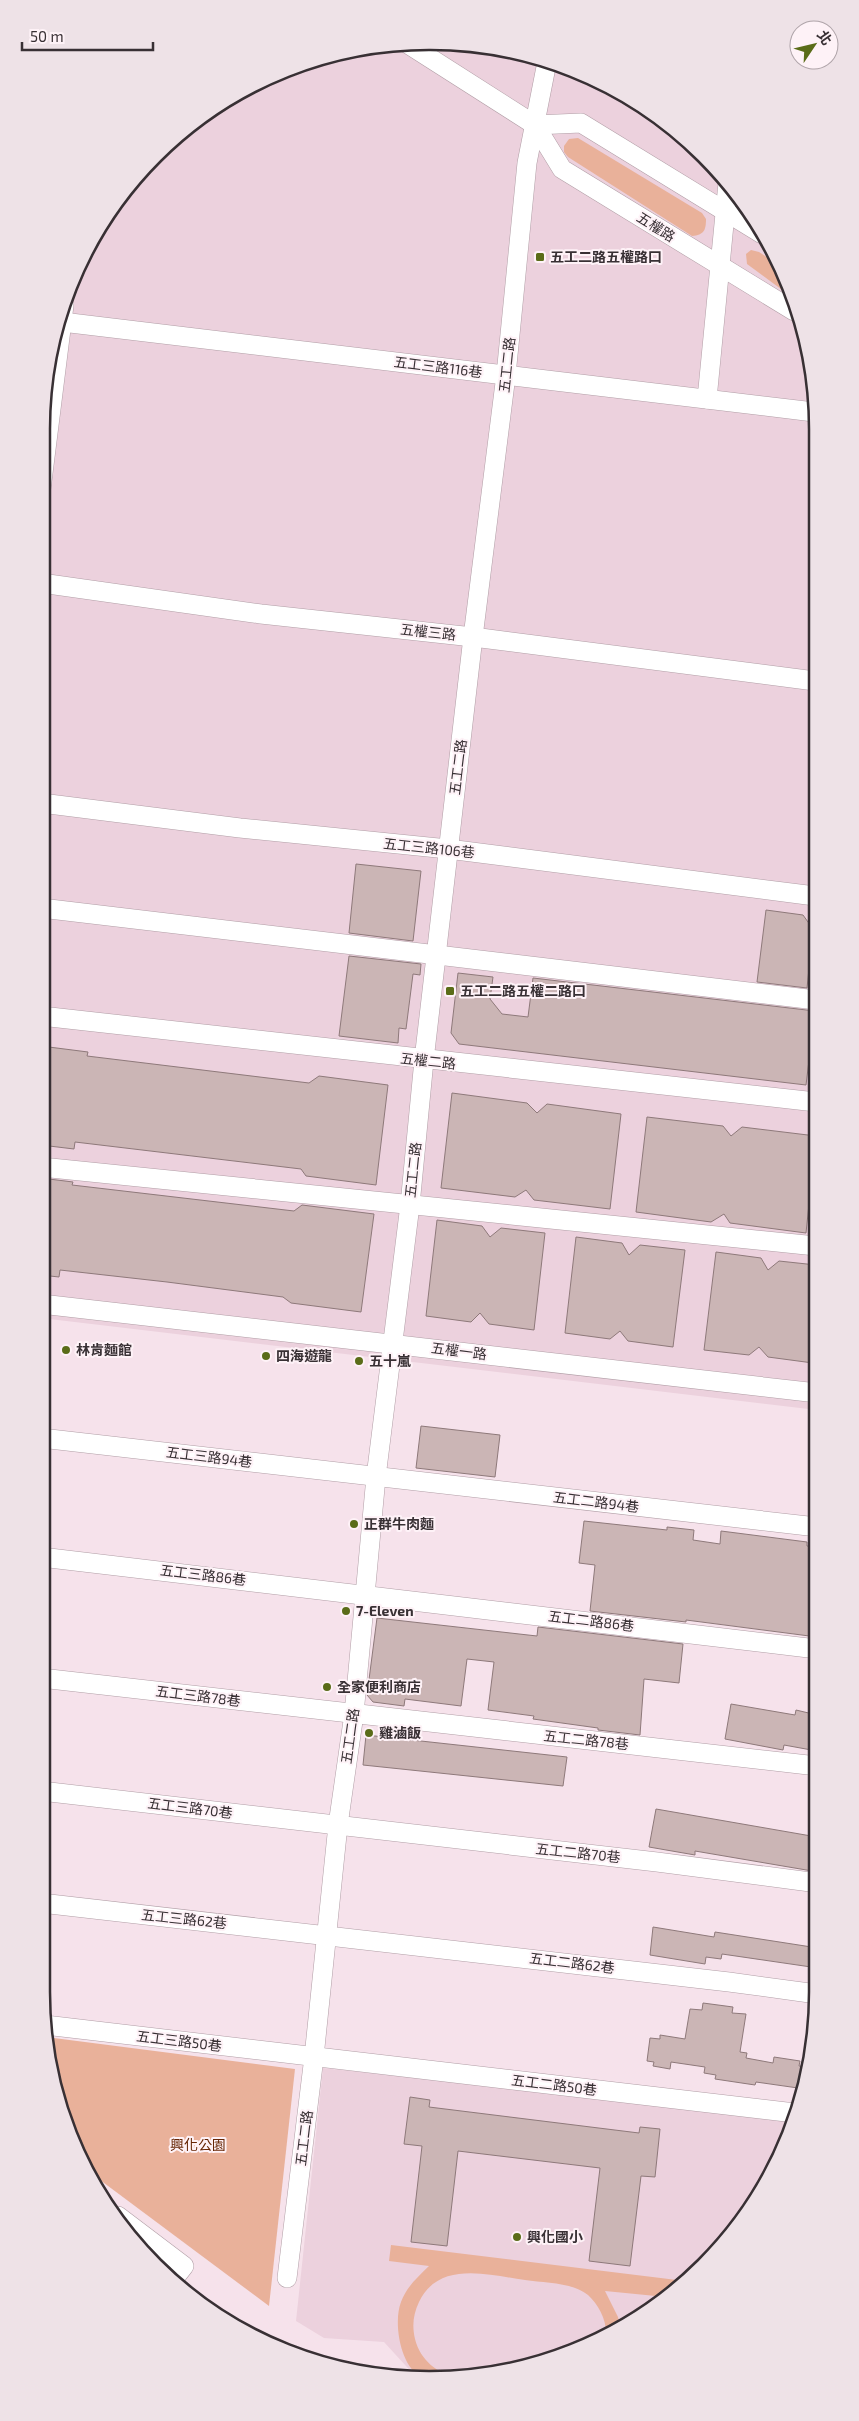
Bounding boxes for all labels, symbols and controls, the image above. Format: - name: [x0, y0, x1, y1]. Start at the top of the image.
- scale bar: [22, 20, 154, 52]
- north arrow: [789, 20, 839, 70]
- text: 50 m: [30, 27, 64, 45]
- text: 北: [814, 27, 836, 48]
- street label: 五權路: [634, 208, 679, 245]
- place label: 五工二路五權路口: [550, 248, 662, 265]
- marker: 五工二路五權路口: [534, 251, 546, 263]
- street label: 五工二路: [495, 336, 518, 394]
- street label: 五工三路116巷: [393, 353, 483, 380]
- street label: 五權三路: [399, 620, 457, 643]
- street label: 五工二路: [446, 738, 469, 796]
- street label: 五工三路106巷: [382, 834, 476, 861]
- place label: 五工二路五權二路口: [460, 982, 586, 999]
- marker: 五工二路五權二路口: [444, 985, 456, 997]
- street label: 五權二路: [399, 1049, 457, 1072]
- street label: 五工二路: [401, 1141, 424, 1199]
- street label: 五權一路: [430, 1339, 488, 1362]
- place label: 林肯麵館: [76, 1341, 132, 1358]
- marker: 林肯麵館: [60, 1344, 72, 1356]
- place label: 四海遊龍: [276, 1347, 332, 1364]
- marker: 四海遊龍: [260, 1350, 272, 1362]
- place label: 五十嵐: [369, 1352, 411, 1369]
- marker: 五十嵐: [353, 1355, 365, 1367]
- street label: 五工三路94巷: [165, 1443, 253, 1470]
- street label: 五工二路94巷: [552, 1488, 640, 1515]
- place label: 正群牛肉麵: [364, 1515, 434, 1532]
- marker: 正群牛肉麵: [348, 1518, 360, 1530]
- street label: 五工三路86巷: [159, 1561, 247, 1588]
- place label: 7-Eleven: [356, 1602, 414, 1619]
- marker: 7-Eleven: [340, 1605, 352, 1617]
- street label: 五工二路86巷: [547, 1607, 635, 1634]
- place label: 全家便利商店: [337, 1678, 421, 1695]
- marker: 全家便利商店: [321, 1681, 333, 1693]
- street label: 五工三路78巷: [155, 1682, 242, 1709]
- street label: 五工二路: [337, 1707, 362, 1765]
- place label: 雞滷飯: [379, 1724, 421, 1741]
- marker: 雞滷飯: [363, 1727, 375, 1739]
- street label: 五工二路78巷: [543, 1727, 630, 1752]
- street label: 五工三路70巷: [147, 1794, 234, 1821]
- street label: 五工二路70巷: [535, 1840, 622, 1865]
- street label: 五工三路62巷: [140, 1906, 228, 1931]
- street label: 五工二路62巷: [528, 1949, 616, 1976]
- street label: 五工三路50巷: [135, 2027, 223, 2054]
- street label: 五工二路50巷: [510, 2071, 598, 2098]
- street label: 五工二路: [292, 2109, 315, 2167]
- park label: 興化公園: [170, 2136, 226, 2153]
- place label: 興化國小: [527, 2228, 583, 2245]
- marker: 興化國小: [511, 2231, 523, 2243]

